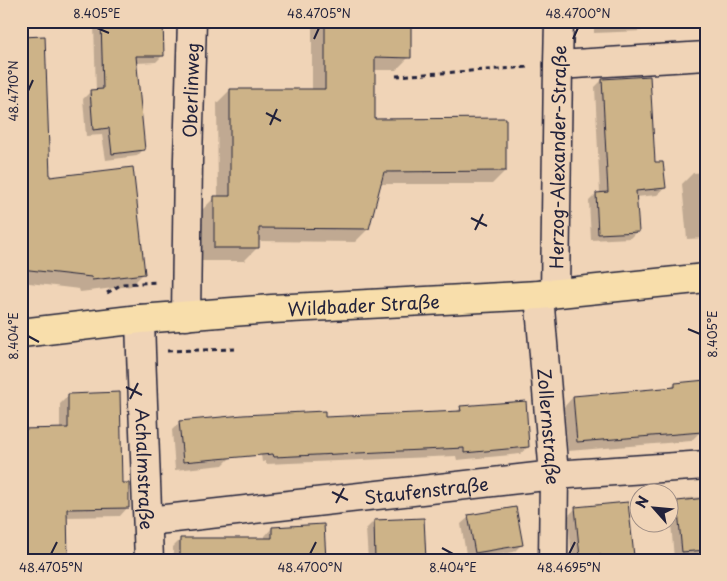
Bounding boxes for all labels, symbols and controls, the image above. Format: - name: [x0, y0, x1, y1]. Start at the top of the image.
- text: 8.405°E: [73, 4, 121, 22]
- text: 48.4705°N: [287, 4, 351, 22]
- text: 48.4700°N: [545, 4, 611, 22]
- street label: Oberlinweg: [175, 42, 205, 138]
- street label: Herzog-Alexander-Straße: [542, 45, 572, 269]
- text: 48.4710°N: [4, 60, 22, 122]
- street label: Wildbader Straße: [287, 287, 440, 322]
- text: 8.405°E: [703, 310, 721, 358]
- text: 8.404°E: [4, 312, 22, 360]
- street label: Zollernstraße: [532, 367, 567, 485]
- street label: Achalmstraße: [130, 407, 161, 530]
- street label: Staufenstraße: [363, 469, 490, 510]
- north arrow: [630, 484, 680, 534]
- text: N: [630, 492, 654, 512]
- text: 48.4705°N: [19, 558, 83, 576]
- text: 48.4700°N: [277, 558, 343, 576]
- text: 8.404°E: [429, 558, 477, 576]
- text: 48.4695°N: [537, 558, 601, 576]

